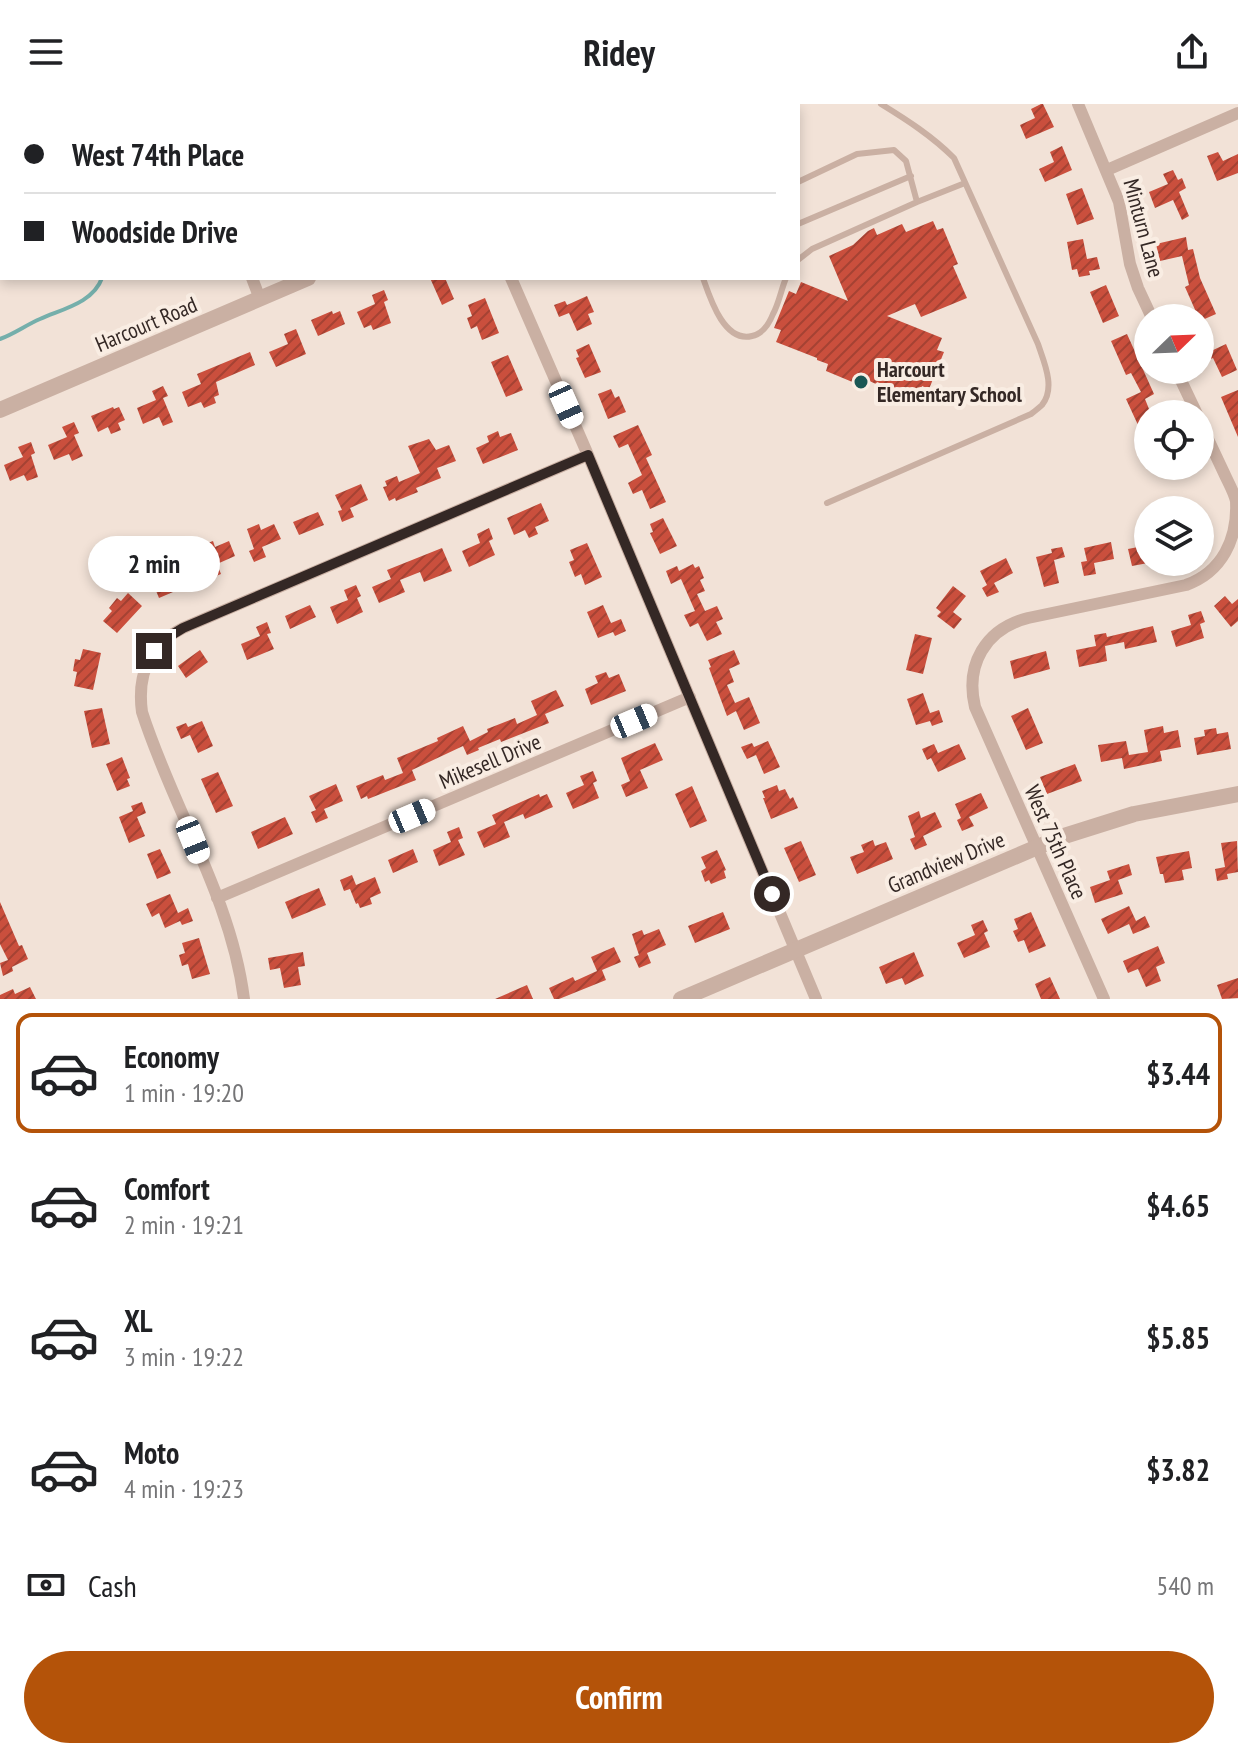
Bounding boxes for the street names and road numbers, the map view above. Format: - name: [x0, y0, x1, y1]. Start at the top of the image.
- street label: Minturn Lane: [1117, 176, 1171, 280]
- street label: Harcourt Road: [91, 290, 201, 358]
- street label: Mikesell Drive: [435, 727, 545, 795]
- street label: West 75th Place: [1018, 781, 1094, 903]
- street label: Grandview Drive: [883, 825, 1009, 899]

